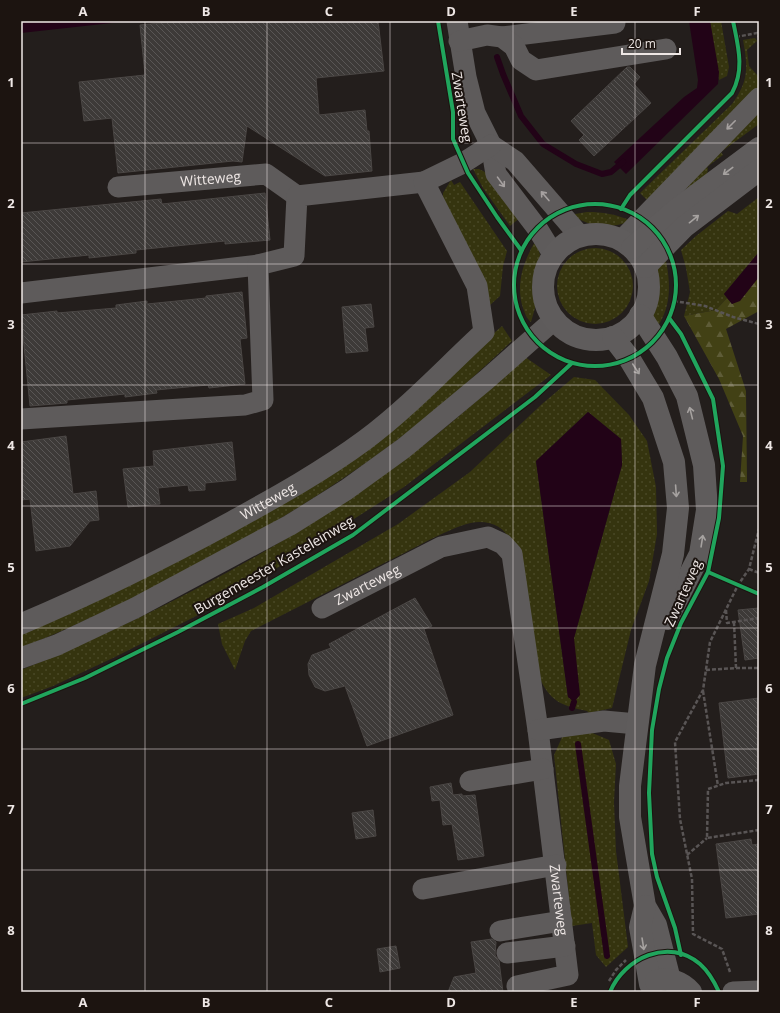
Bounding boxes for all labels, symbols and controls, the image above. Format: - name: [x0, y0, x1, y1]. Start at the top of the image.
- text: A: [79, 2, 88, 20]
- text: B: [202, 2, 211, 20]
- text: C: [325, 2, 333, 20]
- text: D: [446, 2, 456, 20]
- text: E: [570, 2, 578, 20]
- text: F: [693, 2, 701, 20]
- scale bar: [622, 30, 680, 56]
- text: 20 m: [628, 35, 656, 52]
- street label: Zwarteweg: [448, 70, 478, 144]
- text: 1: [7, 73, 15, 91]
- text: 1: [765, 73, 773, 91]
- one-way arrow: [726, 120, 736, 130]
- street label: Witteweg: [180, 166, 242, 190]
- one-way arrow: [722, 167, 733, 176]
- one-way arrow: [497, 176, 505, 187]
- one-way arrow: [540, 191, 550, 201]
- text: 2: [7, 194, 15, 212]
- text: 2: [765, 194, 773, 212]
- one-way arrow: [689, 214, 700, 223]
- text: 3: [7, 315, 15, 333]
- text: 3: [765, 315, 773, 333]
- one-way arrow: [632, 363, 640, 374]
- one-way arrow: [687, 407, 694, 420]
- text: 4: [7, 436, 15, 454]
- text: 4: [765, 436, 773, 454]
- street label: Witteweg: [237, 477, 299, 524]
- one-way arrow: [673, 484, 680, 497]
- street label: Burgemeester Kasteleinweg: [190, 511, 358, 618]
- one-way arrow: [698, 535, 706, 548]
- street label: Zwarteweg: [659, 556, 706, 629]
- text: 5: [7, 558, 15, 576]
- text: 5: [765, 558, 773, 576]
- street label: Zwarteweg: [331, 559, 404, 609]
- text: 6: [7, 679, 15, 697]
- text: 6: [765, 679, 773, 697]
- text: 7: [7, 800, 15, 818]
- text: 7: [765, 800, 773, 818]
- street label: Zwarteweg: [546, 863, 573, 937]
- text: 8: [7, 921, 15, 939]
- text: 8: [765, 921, 773, 939]
- one-way arrow: [639, 937, 647, 950]
- text: A: [79, 993, 88, 1011]
- text: B: [202, 993, 211, 1011]
- text: C: [325, 993, 333, 1011]
- text: D: [446, 993, 456, 1011]
- text: E: [570, 993, 578, 1011]
- text: F: [693, 993, 701, 1011]

